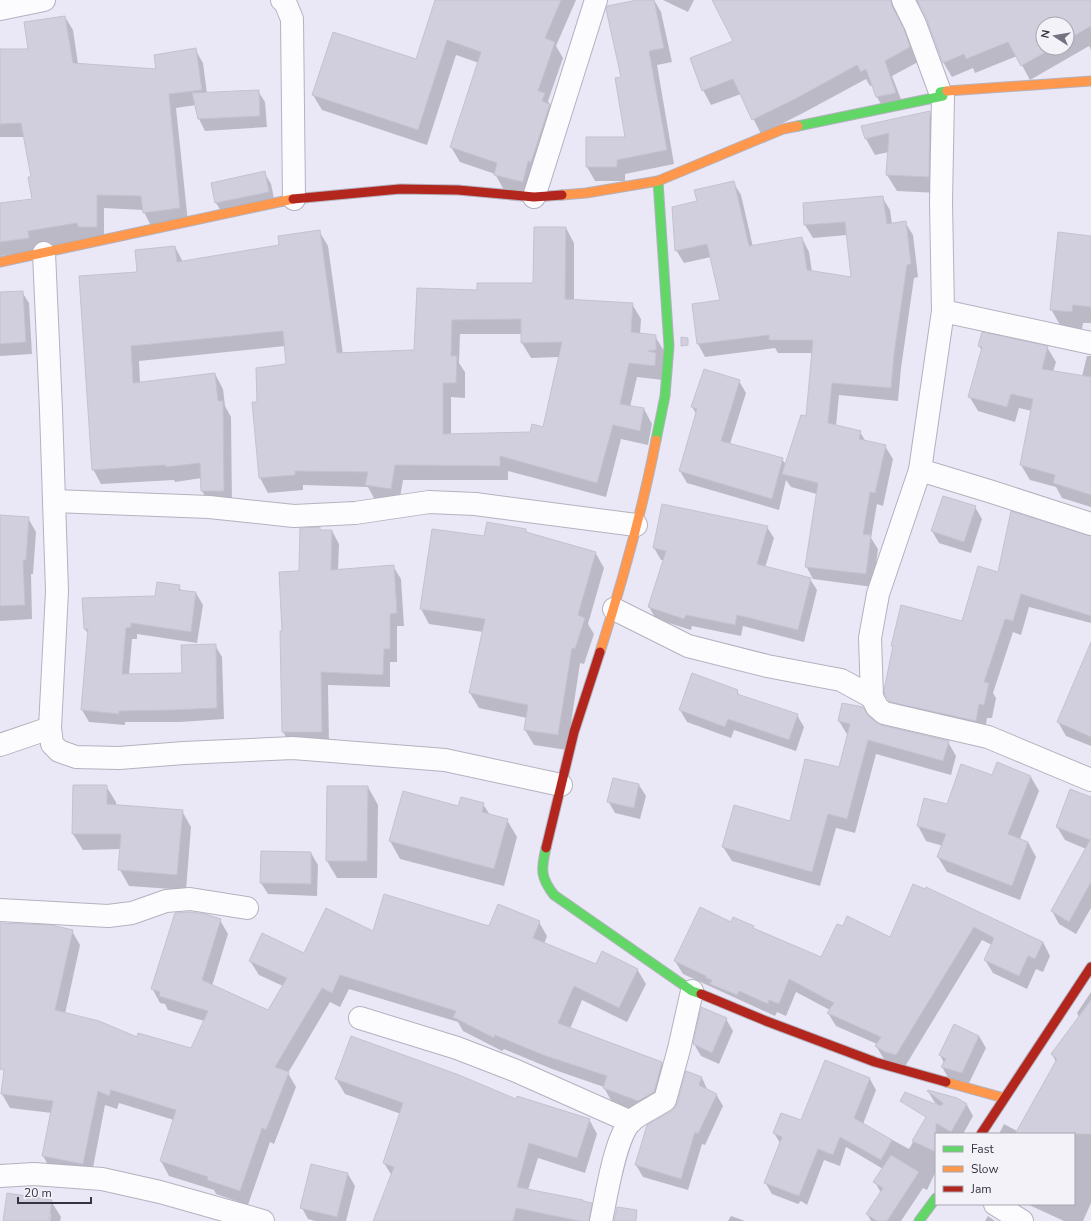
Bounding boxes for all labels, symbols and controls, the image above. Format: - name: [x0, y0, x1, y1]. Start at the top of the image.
- north arrow: [1035, 16, 1075, 56]
- text: N: [1038, 28, 1054, 40]
- legend: [935, 1133, 1075, 1205]
- text: Fast: [971, 1141, 994, 1157]
- text: Slow: [971, 1161, 999, 1177]
- scale bar: [18, 1179, 91, 1205]
- text: Jam: [970, 1181, 992, 1197]
- text: 20 m: [24, 1185, 52, 1201]

